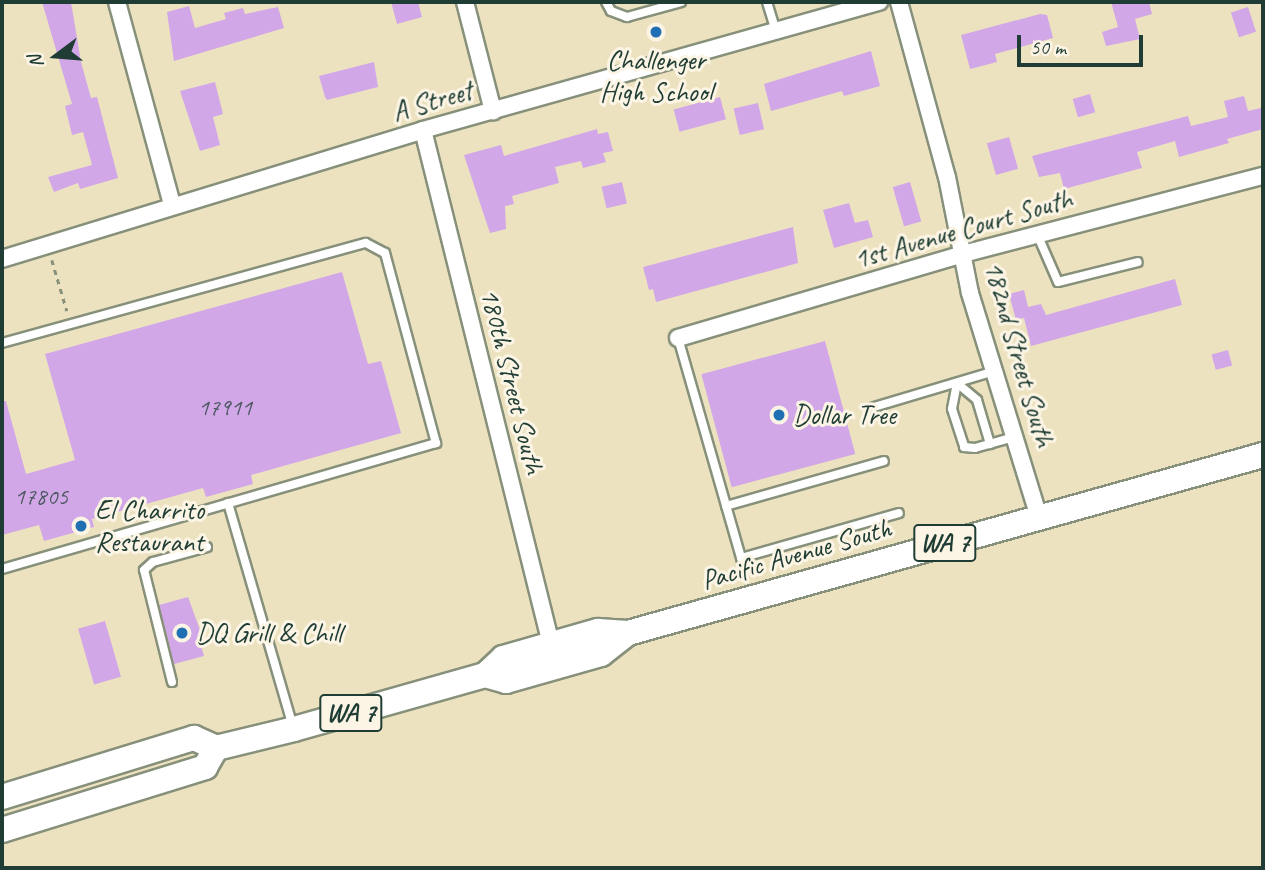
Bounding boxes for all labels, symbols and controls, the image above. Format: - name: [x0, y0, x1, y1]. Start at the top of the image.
- north arrow: [21, 21, 91, 91]
- scale bar: [1020, 21, 1146, 65]
- marker: Challenger High School: [648, 24, 664, 40]
- text: 50 m: [1030, 34, 1066, 60]
- place label: Challenger High School: [601, 43, 711, 109]
- text: N: [23, 53, 49, 71]
- street label: A Street: [388, 74, 476, 128]
- street label: 1st Avenue Court South: [850, 182, 1076, 276]
- street label: 182nd Street South: [976, 257, 1062, 451]
- street label: 180th Street South: [473, 285, 551, 477]
- house number: 17911: [198, 394, 252, 422]
- place label: Dollar Tree: [793, 398, 896, 432]
- marker: Dollar Tree: [771, 407, 787, 423]
- house number: 17805: [14, 483, 68, 511]
- place label: El Charrito Restaurant: [95, 493, 204, 559]
- street label: Pacific Avenue South: [697, 511, 895, 597]
- marker: El Charrito Restaurant: [73, 518, 89, 534]
- road number: WA 7: [912, 520, 978, 566]
- place label: DQ Grill & Chill: [196, 616, 341, 650]
- marker: DQ Grill & Chill: [174, 625, 190, 641]
- road number: WA 7: [318, 691, 384, 736]

